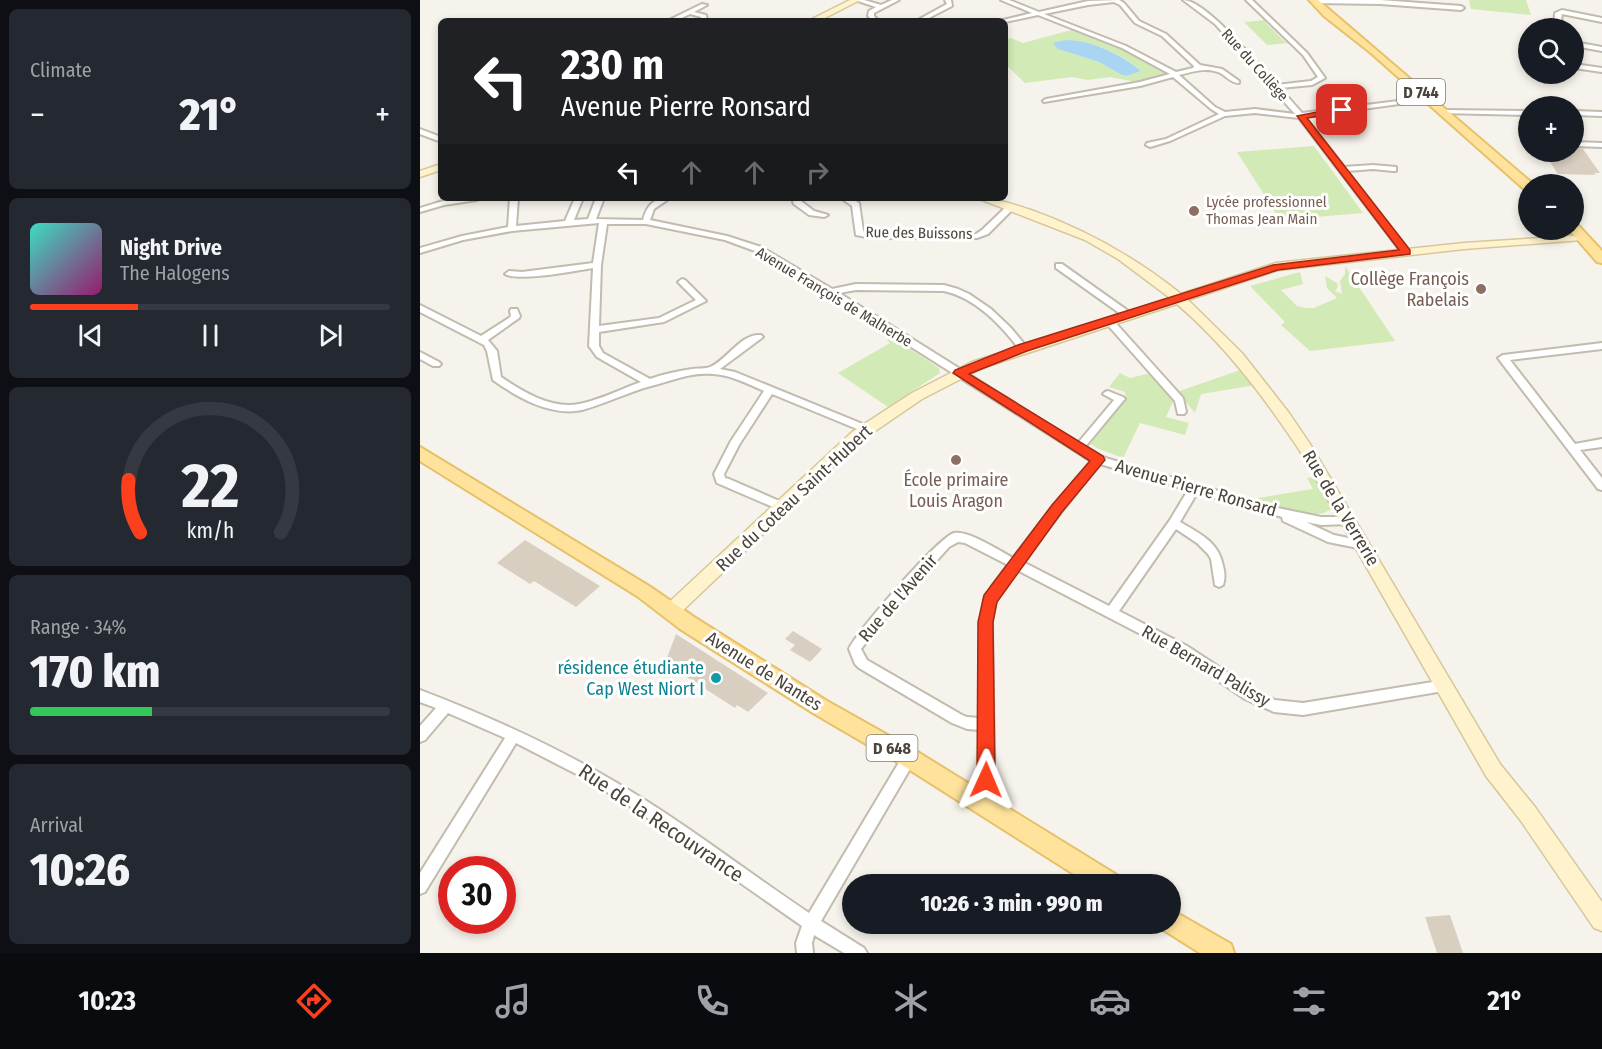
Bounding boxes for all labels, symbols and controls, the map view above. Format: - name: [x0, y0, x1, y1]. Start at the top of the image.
- map controls: [1518, 18, 1584, 240]
- button: search: [1518, 18, 1584, 84]
- street label: Rue du Collège: [1218, 25, 1292, 105]
- text: 230 m: [561, 40, 664, 90]
- icon: left: [462, 42, 540, 120]
- text: Climate: [30, 58, 92, 82]
- road number: D 744: [1397, 79, 1445, 105]
- pin: [1316, 84, 1367, 135]
- text: 21°: [179, 88, 240, 142]
- text: Avenue Pierre Ronsard: [561, 91, 811, 123]
- icon: arrive: [1325, 93, 1358, 126]
- text: −: [30, 95, 45, 135]
- text: +: [375, 95, 390, 135]
- button: +: [1518, 96, 1584, 162]
- icon: left: [612, 156, 645, 189]
- icon: ahead: [675, 156, 708, 189]
- icon: ahead: [738, 156, 771, 189]
- icon: right: [801, 156, 834, 189]
- button: −: [1518, 174, 1584, 240]
- place label: Lycée professionnel Thomas Jean Main: [1206, 193, 1327, 228]
- marker: Lycée professionnel Thomas Jean Main: [1187, 204, 1201, 218]
- street label: Rue des Buissons: [865, 223, 973, 243]
- text: Night Drive: [120, 234, 222, 261]
- street label: Avenue François de Malherbe: [753, 243, 915, 351]
- text: The Halogens: [120, 261, 230, 285]
- place label: Collège François Rabelais: [1351, 268, 1469, 311]
- marker: Collège François Rabelais: [1474, 282, 1488, 296]
- icon: previous: [74, 319, 107, 352]
- icon: pause: [194, 319, 227, 352]
- icon: next: [314, 319, 347, 352]
- street label: Rue du Coteau Saint-Hubert: [711, 420, 877, 576]
- street label: Rue de la Verrerie: [1298, 446, 1384, 570]
- text: 22: [180, 450, 239, 525]
- marker: École primaire Louis Aragon: [949, 453, 963, 467]
- street label: Avenue Pierre Ronsard: [1113, 454, 1279, 522]
- place label: École primaire Louis Aragon: [904, 468, 1009, 512]
- text: km/h: [186, 519, 234, 545]
- street label: Rue de l'Avenir: [854, 549, 943, 646]
- text: Range · 34%: [30, 615, 126, 639]
- street label: Rue Bernard Palissy: [1138, 620, 1274, 712]
- street label: Avenue de Nantes: [702, 627, 826, 716]
- text: 170 km: [30, 645, 160, 699]
- place label: résidence étudiante Cap West Niort I: [557, 657, 704, 700]
- marker: résidence étudiante Cap West Niort I: [709, 671, 723, 685]
- road number: D 648: [866, 735, 918, 761]
- position arrow: [954, 748, 1018, 812]
- street label: Rue de la Recouvrance: [574, 758, 748, 888]
- text: Arrival: [30, 813, 83, 837]
- text: 10:26: [30, 843, 130, 897]
- speed limit sign: 30: [438, 856, 516, 934]
- text: 10:26 · 3 min · 990 m: [920, 890, 1103, 917]
- icon: directions: [293, 980, 335, 1022]
- icon: music: [492, 980, 534, 1022]
- icon: phone: [691, 980, 733, 1022]
- icon: climate: [890, 980, 932, 1022]
- icon: car: [1089, 980, 1131, 1022]
- icon: filters: [1288, 980, 1330, 1022]
- text: 10:23: [79, 985, 136, 1017]
- text: 21°: [1487, 985, 1523, 1017]

